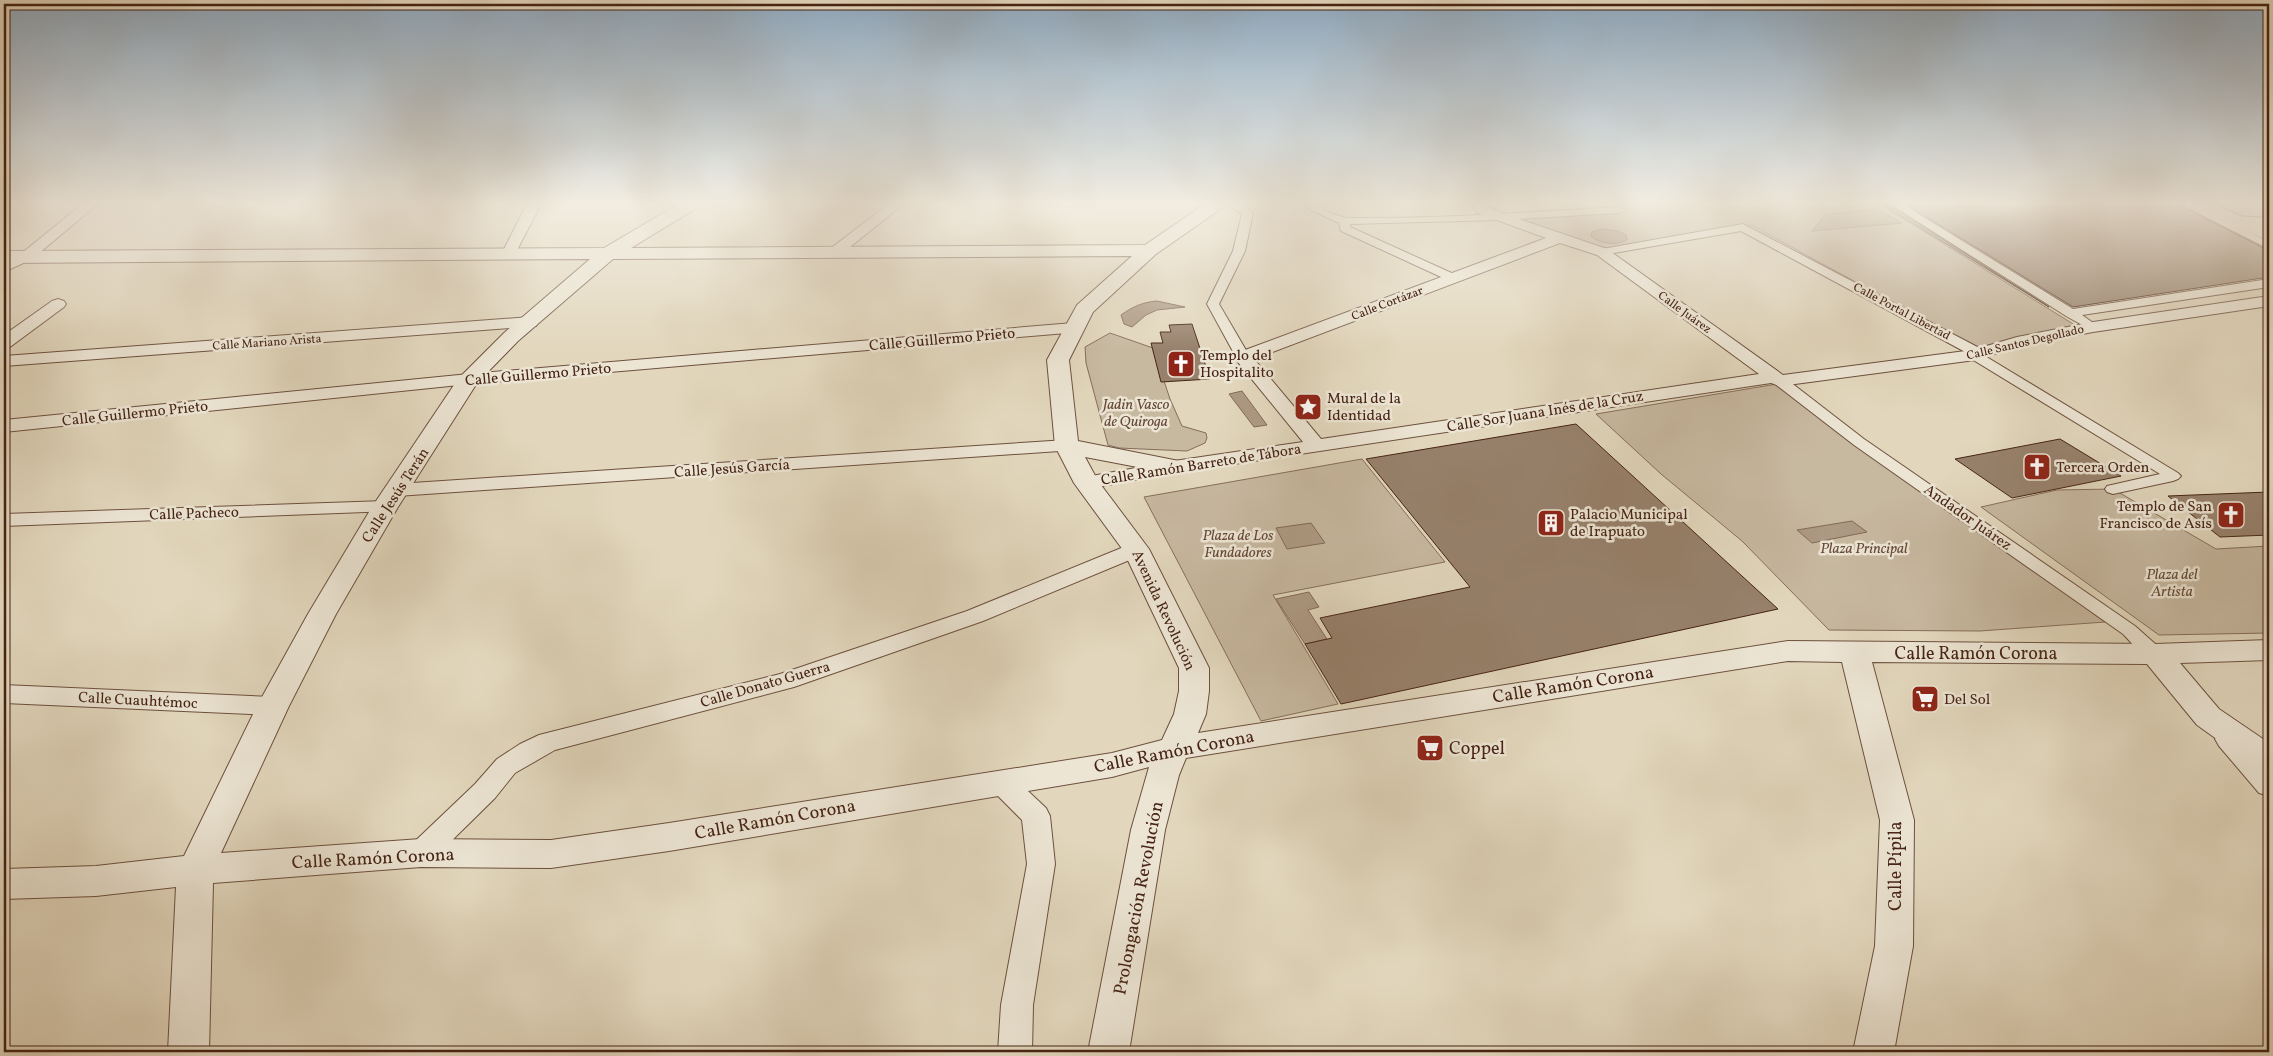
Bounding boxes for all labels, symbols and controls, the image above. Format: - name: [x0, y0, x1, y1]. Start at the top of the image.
- street label: Calle Portal Libertad: [1850, 279, 1953, 344]
- street label: Calle Cortázar: [1349, 283, 1425, 325]
- street label: Calle Juárez: [1654, 288, 1714, 338]
- street label: Calle Santos Degollado: [1965, 322, 2085, 364]
- street label: Calle Guillermo Prieto: [868, 324, 1016, 357]
- street label: Calle Mariano Arista: [212, 331, 322, 355]
- place label: Templo del Hospitalito: [1200, 346, 1274, 384]
- church icon: Templo del Hospitalito: [1166, 349, 1196, 379]
- street label: Calle Guillermo Prieto: [464, 359, 612, 392]
- street label: Calle Sor Juana Inés de la Cruz: [1446, 387, 1645, 438]
- place label: Mural de la Identidad: [1327, 389, 1401, 427]
- place icon: Mural de la Identidad: [1293, 392, 1323, 422]
- park label: Jadin Vasco de Quiroga: [1101, 395, 1169, 433]
- street label: Calle Guillermo Prieto: [61, 396, 209, 433]
- street label: Calle Ramón Barreto de Tábora: [1099, 439, 1303, 492]
- street label: Calle Jesús Terán: [358, 444, 435, 548]
- church icon: Tercera Orden: [2022, 452, 2052, 482]
- street label: Calle Jesús García: [673, 455, 791, 484]
- place label: Tercera Orden: [2056, 458, 2150, 479]
- street label: Andador Juárez: [1919, 480, 2015, 556]
- place label: Templo de San Francisco de Asís: [2100, 497, 2212, 535]
- church icon: Templo de San Francisco de Asís: [2216, 500, 2246, 530]
- street label: Calle Pacheco: [149, 502, 239, 527]
- place label: Palacio Municipal de Irapuato: [1570, 505, 1688, 543]
- building icon: Palacio Municipal de Irapuato: [1536, 508, 1566, 538]
- park label: Plaza de Los Fundadores: [1202, 526, 1274, 564]
- park label: Plaza Principal: [1820, 539, 1908, 560]
- street label: Avenida Revolución: [1126, 547, 1200, 674]
- park label: Plaza del Artista: [2146, 565, 2198, 603]
- street label: Calle Ramón Corona: [1895, 642, 2057, 667]
- street label: Calle Donato Guerra: [698, 657, 833, 714]
- street label: Calle Ramón Corona: [1491, 660, 1656, 711]
- supermarket icon: Del Sol: [1910, 684, 1940, 714]
- street label: Calle Cuauhtémoc: [78, 688, 199, 715]
- place label: Del Sol: [1944, 690, 1990, 711]
- street label: Calle Ramón Corona: [1092, 725, 1257, 780]
- supermarket icon: Coppel: [1415, 733, 1445, 763]
- place label: Coppel: [1449, 737, 1505, 762]
- street label: Calle Ramón Corona: [693, 794, 858, 847]
- street label: Prolongación Revolución: [1108, 799, 1171, 997]
- street label: Calle Pípila: [1884, 821, 1909, 911]
- street label: Calle Ramón Corona: [291, 843, 455, 876]

